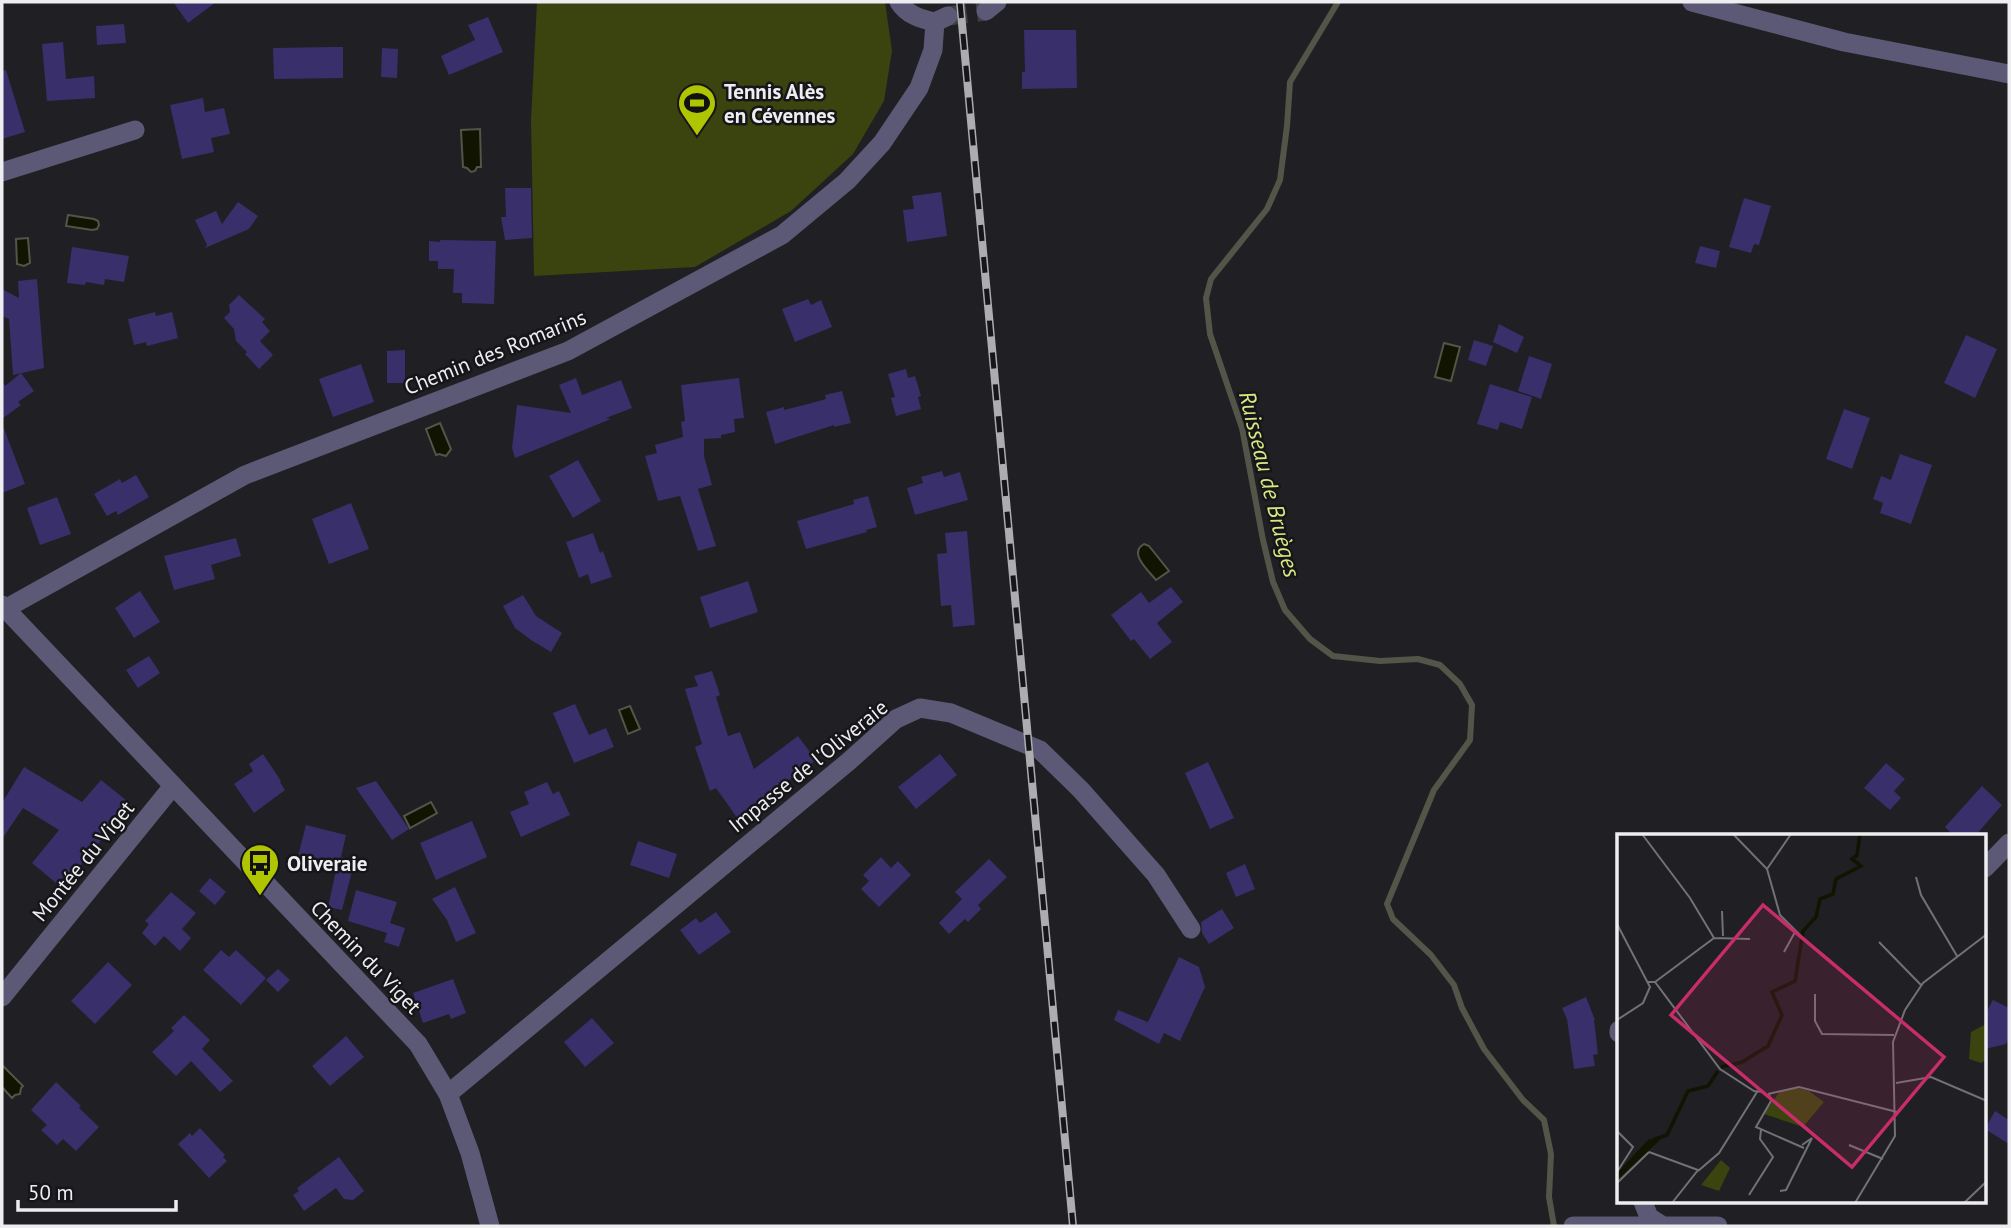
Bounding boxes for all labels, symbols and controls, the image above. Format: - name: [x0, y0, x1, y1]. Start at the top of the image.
- place label: Tennis Alès en Cévennes: [724, 78, 836, 129]
- sports icon: Tennis Alès en Cévennes: [676, 82, 718, 137]
- street label: Chemin des Romarins: [400, 303, 590, 401]
- water label: Ruisseau de Bruèges: [1233, 388, 1307, 581]
- street label: Impasse de l'Oliveraie: [723, 694, 893, 838]
- street label: Montée du Viget: [26, 795, 140, 927]
- inset map: [1617, 834, 1986, 1204]
- bus stop icon: Oliveraie: [239, 842, 281, 897]
- place label: Oliveraie: [287, 850, 368, 877]
- street label: Chemin du Viget: [305, 894, 427, 1020]
- scale bar: [18, 1168, 175, 1212]
- text: 50 m: [28, 1179, 74, 1206]

